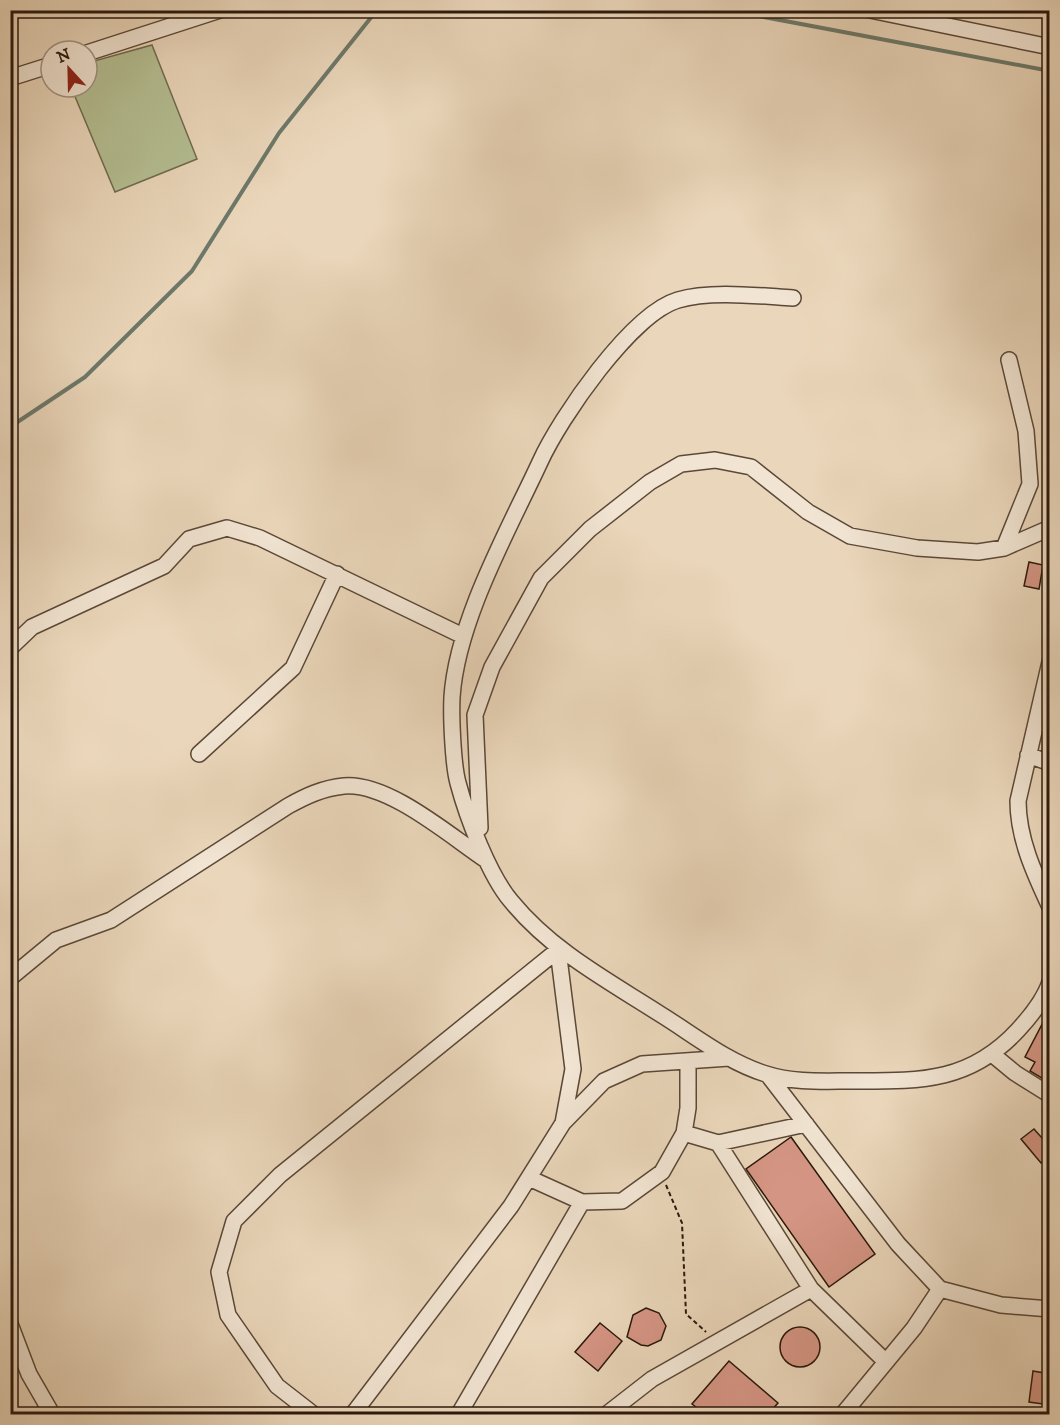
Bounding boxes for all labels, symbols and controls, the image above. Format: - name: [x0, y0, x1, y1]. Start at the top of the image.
- north arrow: [39, 39, 99, 99]
- text: N: [54, 44, 74, 68]

